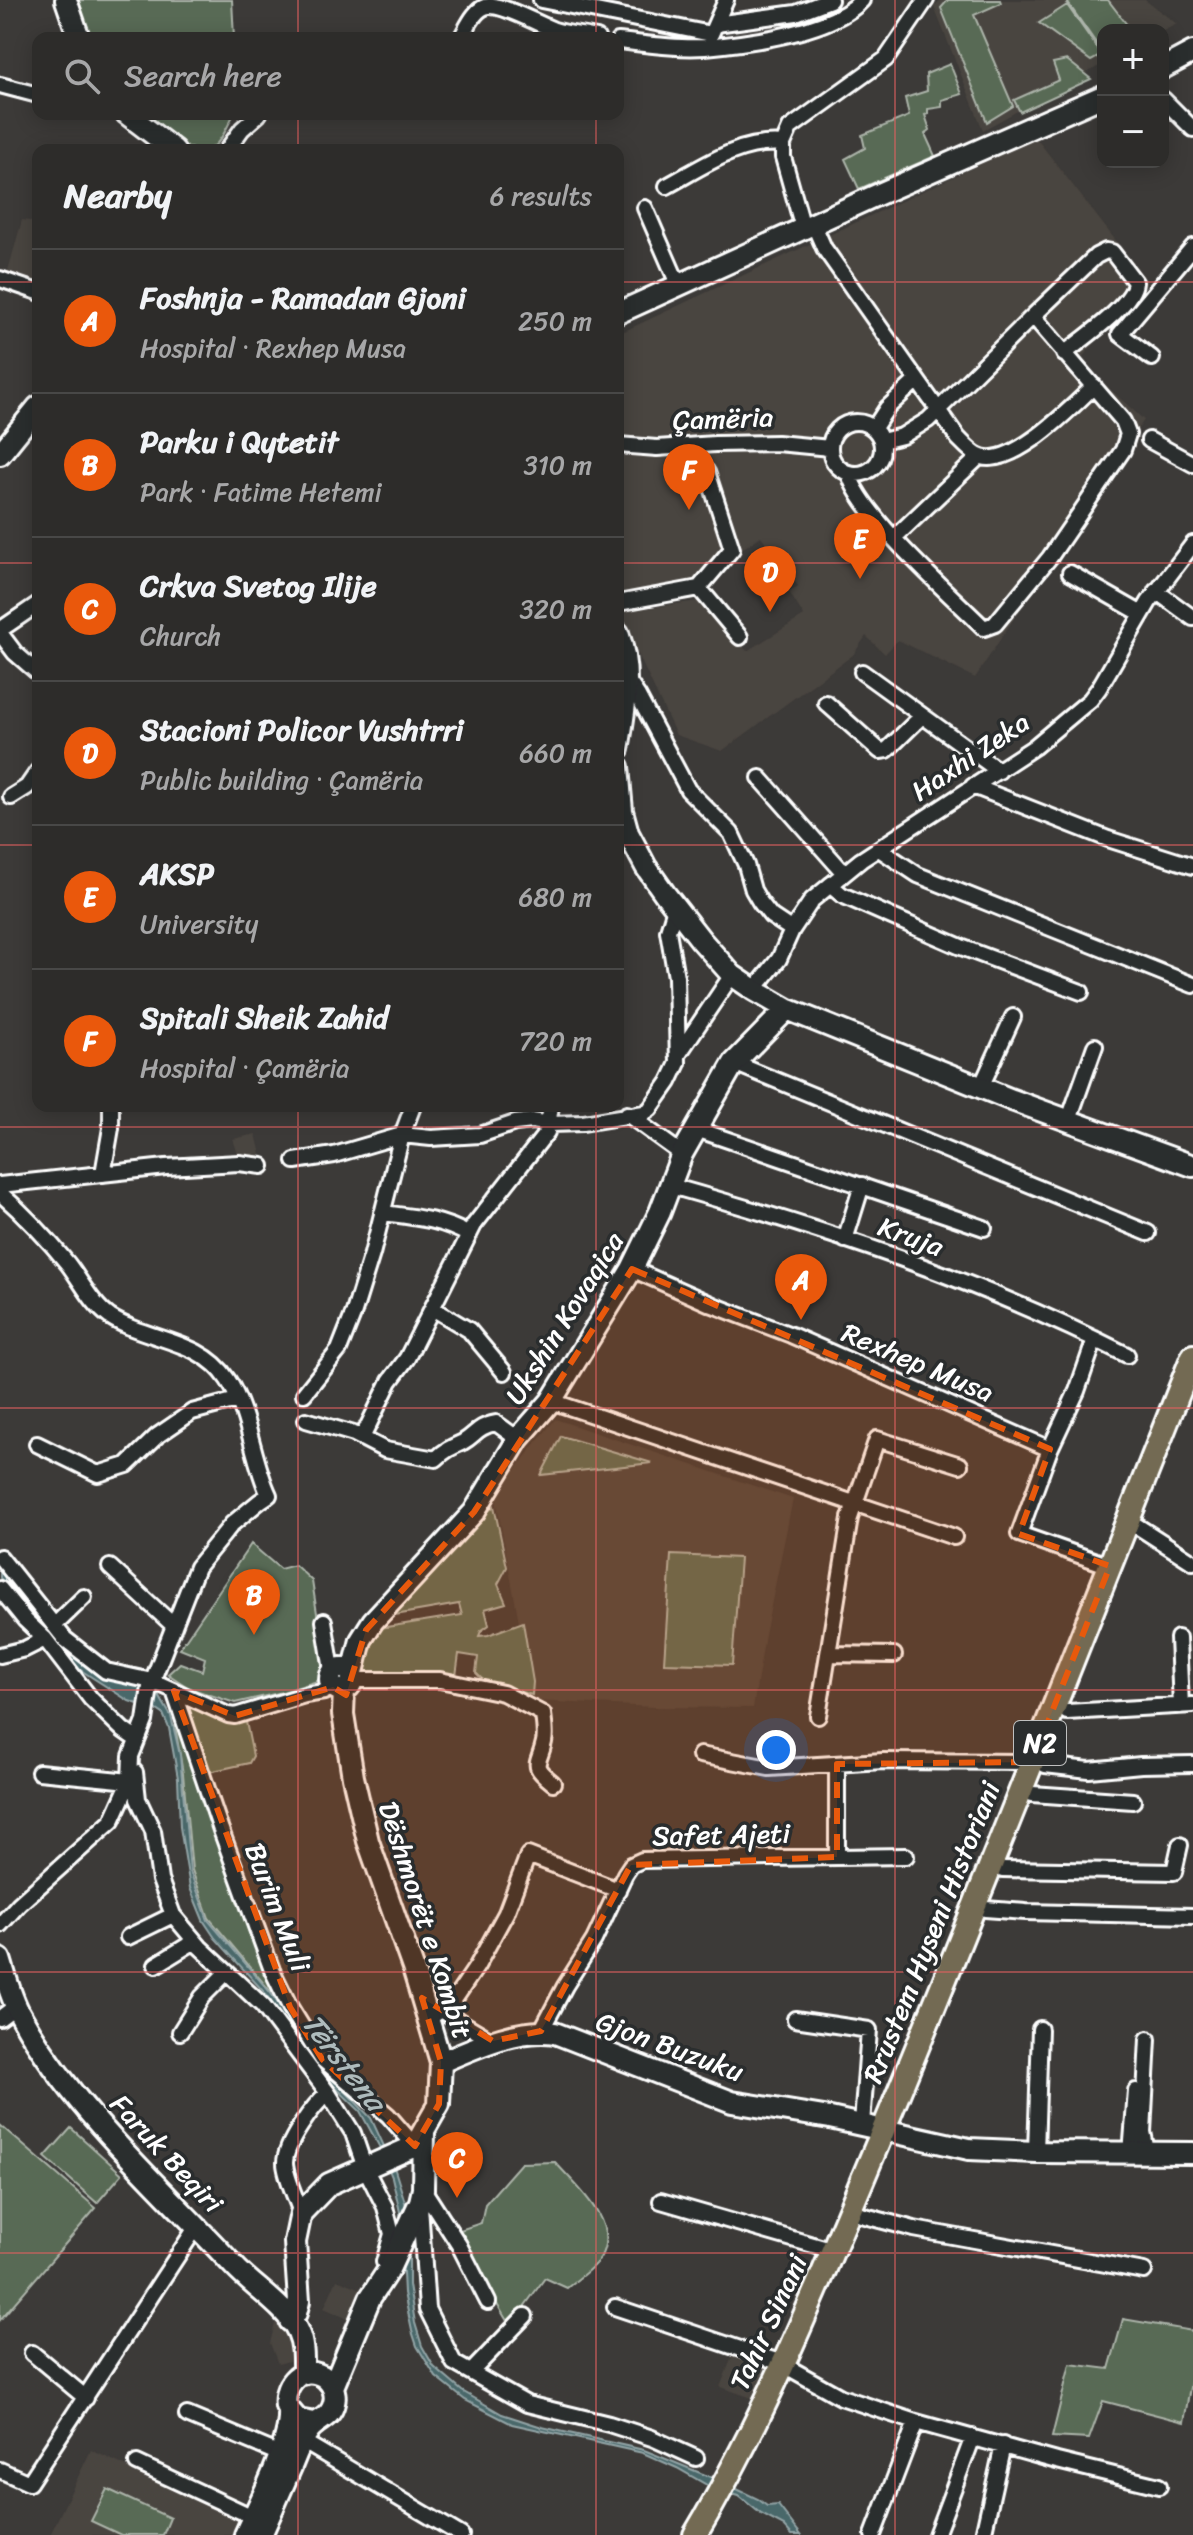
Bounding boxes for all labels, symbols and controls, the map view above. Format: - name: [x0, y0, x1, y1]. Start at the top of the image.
- map controls: [1097, 24, 1169, 168]
- button: +: [1097, 24, 1169, 96]
- search box: [32, 32, 624, 120]
- text: Search here: [124, 49, 282, 103]
- icon: search: [60, 54, 104, 98]
- button: −: [1097, 96, 1169, 168]
- text: Nearby: [64, 166, 172, 226]
- text: 6 results: [490, 173, 592, 219]
- text: Foshnja - Ramadan Gjoni: [140, 271, 466, 325]
- text: A: [81, 298, 99, 344]
- text: 250 m: [518, 298, 592, 344]
- text: Hospital · Rexhep Musa: [140, 325, 406, 371]
- street label: Çamëria: [672, 392, 774, 445]
- text: Parku i Qytetit: [140, 415, 338, 469]
- text: B: [82, 442, 98, 488]
- text: 310 m: [523, 442, 592, 488]
- pin: F: [663, 444, 715, 510]
- text: Park · Fatime Hetemi: [140, 469, 382, 515]
- pin: E: [834, 513, 886, 579]
- pin: D: [744, 546, 796, 612]
- text: Crkva Svetog Ilije: [140, 559, 377, 613]
- text: C: [82, 586, 98, 632]
- text: 320 m: [520, 586, 592, 632]
- text: Church: [140, 613, 221, 659]
- street label: Haxhi Zeka: [901, 698, 1040, 814]
- text: Stacioni Policor Vushtrri: [140, 703, 463, 757]
- text: D: [82, 730, 98, 776]
- text: 660 m: [519, 730, 592, 776]
- text: Public building · Çamëria: [140, 757, 423, 803]
- text: AKSP: [140, 847, 214, 901]
- text: E: [83, 874, 97, 920]
- text: 680 m: [518, 874, 592, 920]
- text: University: [140, 901, 258, 947]
- text: Spitali Sheik Zahid: [140, 991, 388, 1045]
- text: F: [83, 1018, 97, 1064]
- text: 720 m: [519, 1018, 592, 1064]
- text: Hospital · Çamëria: [140, 1045, 349, 1091]
- street label: Kruja: [871, 1202, 951, 1271]
- street label: Ukshin Kovaqica: [491, 1221, 638, 1415]
- pin: A: [775, 1254, 827, 1320]
- street label: Rexhep Musa: [834, 1308, 1002, 1417]
- pin: B: [228, 1569, 280, 1635]
- road number: N2: [1014, 1721, 1066, 1765]
- your location: [756, 1730, 796, 1770]
- street label: Rrustem Hyseni Historiani: [848, 1773, 1015, 2091]
- street label: Dëshmorët e Kombit: [364, 1795, 487, 2045]
- street label: Safet Ajeti: [652, 1809, 792, 1860]
- street label: Burim Muli: [230, 1835, 325, 1980]
- street label: Gjon Buzuku: [589, 1997, 751, 2096]
- water label: Tërstena: [288, 2000, 403, 2127]
- street label: Faruk Beqiri: [98, 2082, 237, 2226]
- pin: C: [431, 2132, 483, 2198]
- street label: Tahir Sinani: [715, 2245, 822, 2399]

